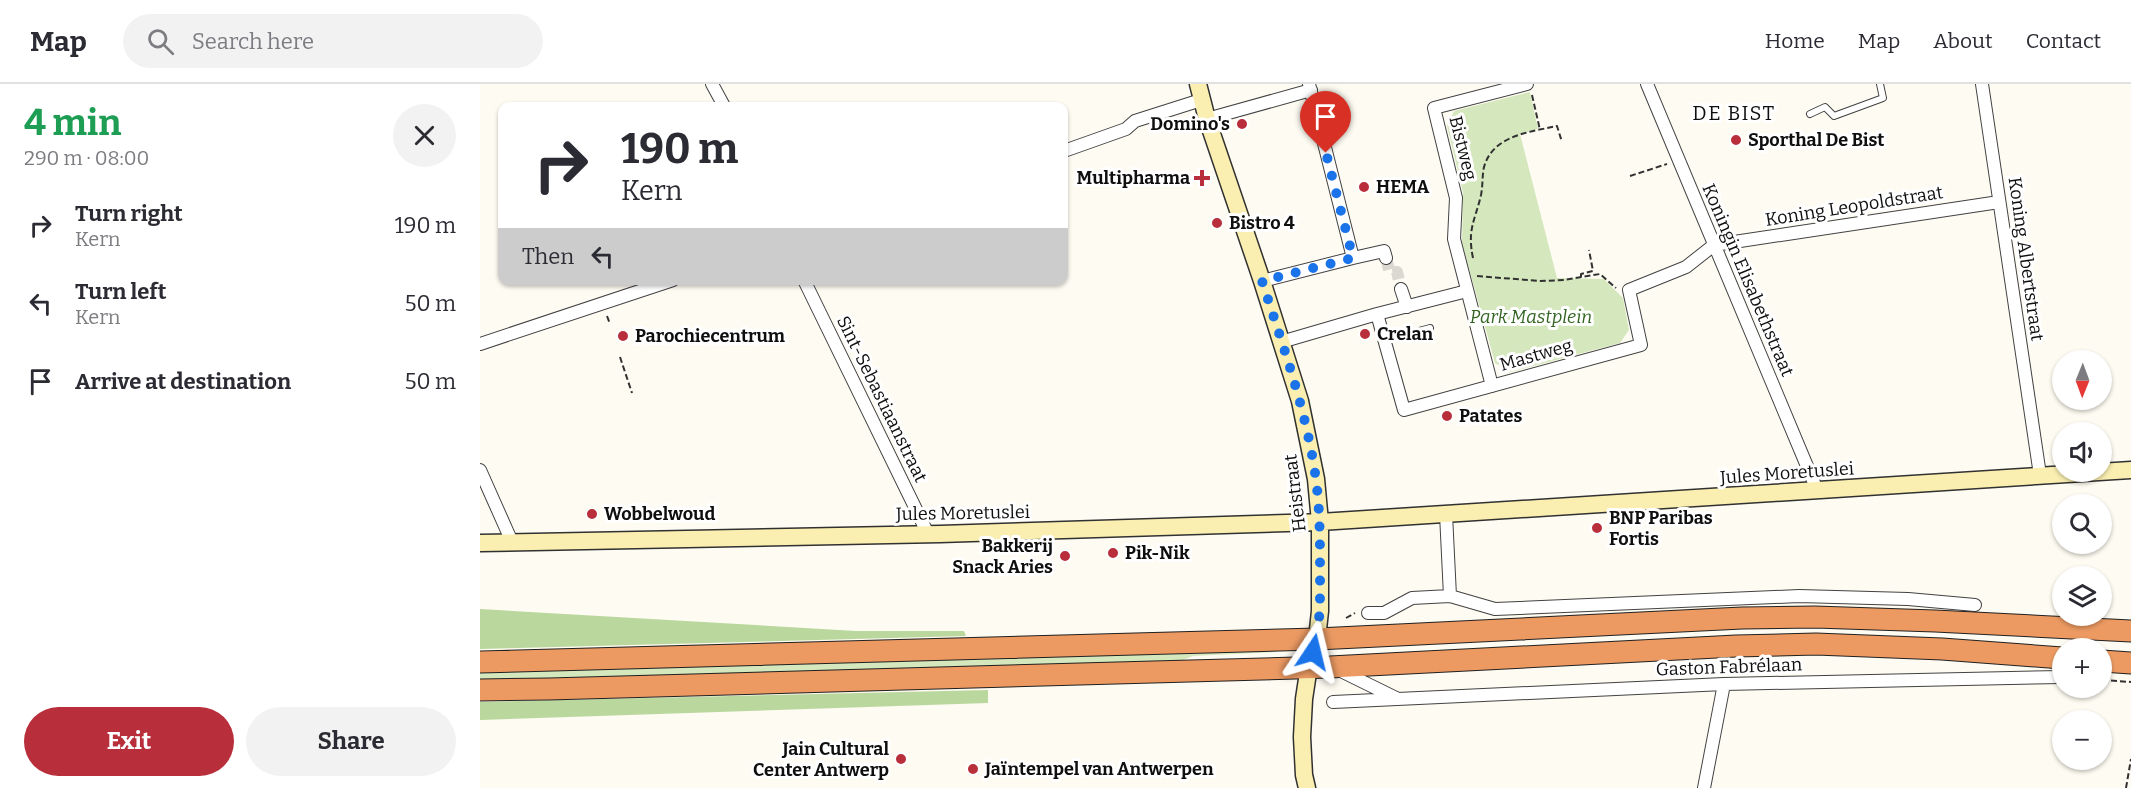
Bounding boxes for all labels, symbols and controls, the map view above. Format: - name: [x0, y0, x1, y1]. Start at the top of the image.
- search box: [123, 14, 543, 68]
- text: Map: [30, 25, 87, 58]
- icon: search: [144, 25, 177, 58]
- text: Search here: [192, 28, 314, 55]
- text: Home: [1765, 28, 1825, 54]
- text: Map: [1858, 28, 1900, 54]
- text: About: [1933, 28, 1993, 54]
- text: Contact: [2026, 28, 2101, 54]
- pin: [1300, 91, 1351, 153]
- icon: arrive: [1309, 100, 1342, 133]
- text: 4 min: [24, 101, 121, 145]
- district label: DE BIST: [1692, 101, 1776, 125]
- button: close: [393, 104, 456, 167]
- place label: Domino's: [1150, 113, 1230, 135]
- street label: Bistweg: [1444, 114, 1482, 182]
- marker: Domino's: [1235, 117, 1249, 131]
- text: 190 m: [621, 124, 738, 174]
- icon: right: [522, 126, 600, 204]
- place label: Sporthal De Bist: [1748, 129, 1884, 151]
- marker: Sporthal De Bist: [1729, 133, 1743, 147]
- text: 290 m · 08:00: [24, 146, 149, 170]
- place label: Multipharma: [1076, 167, 1190, 189]
- marker: Multipharma: [1195, 171, 1209, 185]
- text: Kern: [621, 175, 682, 207]
- place label: HEMA: [1376, 176, 1429, 198]
- street label: Koning Albertstraat: [2004, 176, 2048, 343]
- marker: HEMA: [1357, 180, 1371, 194]
- street label: Koningin Elisabethstraat: [1697, 180, 1799, 380]
- street label: Koning Leopoldstraat: [1764, 181, 1945, 231]
- text: Turn right: [75, 200, 183, 227]
- icon: right: [24, 209, 57, 242]
- text: 190 m: [395, 212, 456, 239]
- place label: Bistro 4: [1229, 212, 1295, 234]
- marker: Bistro 4: [1210, 216, 1224, 230]
- text: Kern: [75, 227, 121, 251]
- icon: left: [586, 240, 619, 273]
- text: Then: [522, 243, 574, 270]
- text: Turn left: [75, 278, 167, 305]
- icon: left: [24, 287, 57, 320]
- text: 50 m: [405, 290, 456, 317]
- text: Kern: [75, 305, 121, 329]
- park label: Park Mastplein: [1470, 306, 1592, 328]
- street label: Sint-Sebastiaanstraat: [832, 312, 932, 486]
- place label: Crelan: [1377, 323, 1434, 345]
- place label: Parochiecentrum: [635, 325, 785, 347]
- marker: Crelan: [1358, 327, 1372, 341]
- marker: Parochiecentrum: [616, 329, 630, 343]
- street label: Mastweg: [1497, 334, 1575, 376]
- north arrow: [2052, 350, 2112, 410]
- map controls: [2052, 350, 2112, 770]
- icon: arrive: [24, 365, 57, 398]
- text: Arrive at destination: [75, 368, 291, 395]
- text: 50 m: [405, 368, 456, 395]
- place label: Patates: [1459, 405, 1522, 427]
- marker: Patates: [1440, 409, 1454, 423]
- button: sound: [2052, 422, 2112, 482]
- street label: Heistraat: [1279, 452, 1311, 533]
- street label: Jules Moretuslei: [1718, 457, 1855, 489]
- button: search: [2052, 494, 2112, 554]
- street label: Jules Moretuslei: [895, 501, 1030, 525]
- place label: Wobbelwoud: [604, 503, 715, 525]
- marker: Wobbelwoud: [585, 507, 599, 521]
- place label: BNP Paribas Fortis: [1609, 507, 1713, 550]
- marker: BNP Paribas Fortis: [1590, 521, 1604, 535]
- place label: Bakkerij Snack Aries: [952, 535, 1053, 578]
- place label: Pik-Nik: [1125, 542, 1190, 564]
- marker: Pik-Nik: [1106, 546, 1120, 560]
- marker: Bakkerij Snack Aries: [1058, 549, 1072, 563]
- button: layers: [2052, 566, 2112, 626]
- position arrow: [1281, 620, 1345, 684]
- button: +: [2052, 638, 2112, 698]
- street label: Gaston Fabrélaan: [1655, 653, 1803, 681]
- button: Exit: [24, 707, 234, 776]
- button: Share: [246, 707, 456, 776]
- button: −: [2052, 710, 2112, 770]
- place label: Jain Cultural Center Antwerp: [753, 738, 889, 781]
- marker: Jain Cultural Center Antwerp: [894, 752, 908, 766]
- place label: Jaïntempel van Antwerpen: [984, 758, 1214, 780]
- marker: Jaïntempel van Antwerpen: [966, 762, 980, 776]

